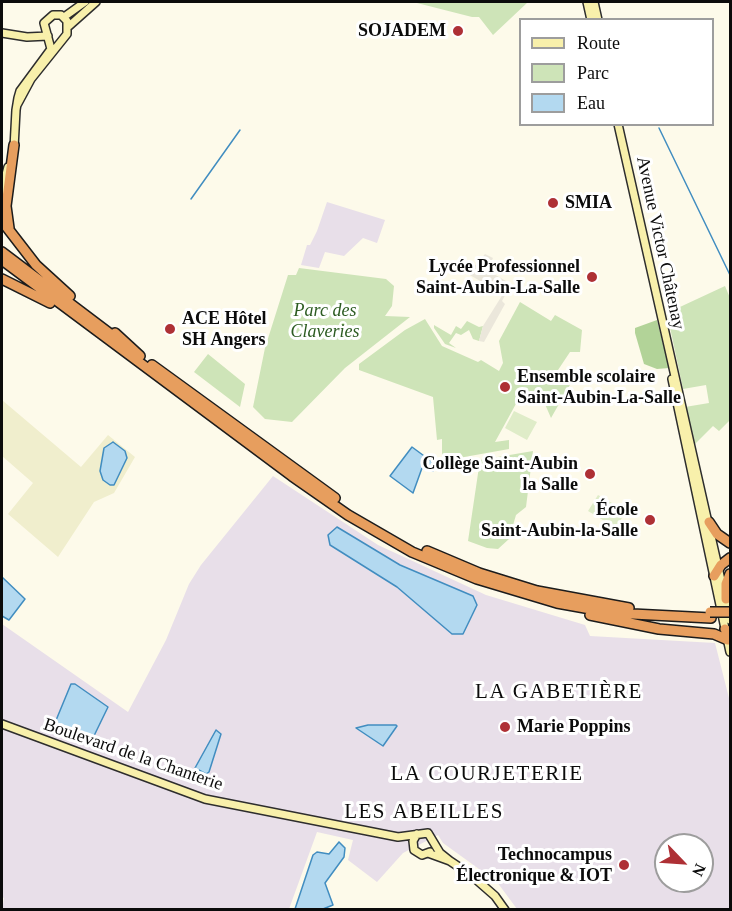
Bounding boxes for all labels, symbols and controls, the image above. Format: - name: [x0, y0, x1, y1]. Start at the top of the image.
- legend: [519, 18, 714, 126]
- place label: SOJADEM: [358, 20, 446, 42]
- marker: SOJADEM: [451, 24, 465, 38]
- text: Route: [577, 33, 620, 53]
- text: Parc: [577, 63, 609, 83]
- text: Eau: [577, 93, 605, 113]
- street label: Avenue Victor Châtenay: [631, 154, 689, 332]
- place label: SMIA: [565, 192, 612, 214]
- marker: SMIA: [546, 196, 560, 210]
- place label: Lycée Professionnel Saint-Aubin-La-Salle: [416, 256, 580, 298]
- marker: Lycée Professionnel Saint-Aubin-La-Salle: [585, 270, 599, 284]
- park label: Parc des Claveries: [291, 300, 359, 342]
- place label: ACE Hôtel SH Angers: [182, 308, 266, 350]
- marker: ACE Hôtel SH Angers: [163, 322, 177, 336]
- place label: Ensemble scolaire Saint-Aubin-La-Salle: [517, 366, 681, 409]
- marker: Ensemble scolaire Saint-Aubin-La-Salle: [498, 380, 512, 394]
- place label: Collège Saint-Aubin la Salle: [422, 453, 578, 496]
- marker: Collège Saint-Aubin la Salle: [583, 467, 597, 481]
- place label: École Saint-Aubin-la-Salle: [481, 499, 638, 542]
- marker: École Saint-Aubin-la-Salle: [643, 513, 657, 527]
- district label: LA GABETIÈRE: [475, 679, 643, 705]
- street label: Boulevard de la Chanterie: [40, 714, 226, 796]
- place label: Marie Poppins: [517, 716, 631, 738]
- marker: Marie Poppins: [498, 720, 512, 734]
- district label: LA COURJETERIE: [390, 761, 584, 787]
- district label: LES ABEILLES: [344, 799, 504, 825]
- north arrow: [654, 833, 714, 893]
- place label: Technocampus Électronique & IOT: [456, 844, 612, 886]
- marker: Technocampus Électronique & IOT: [617, 858, 631, 872]
- text: N: [689, 861, 709, 879]

